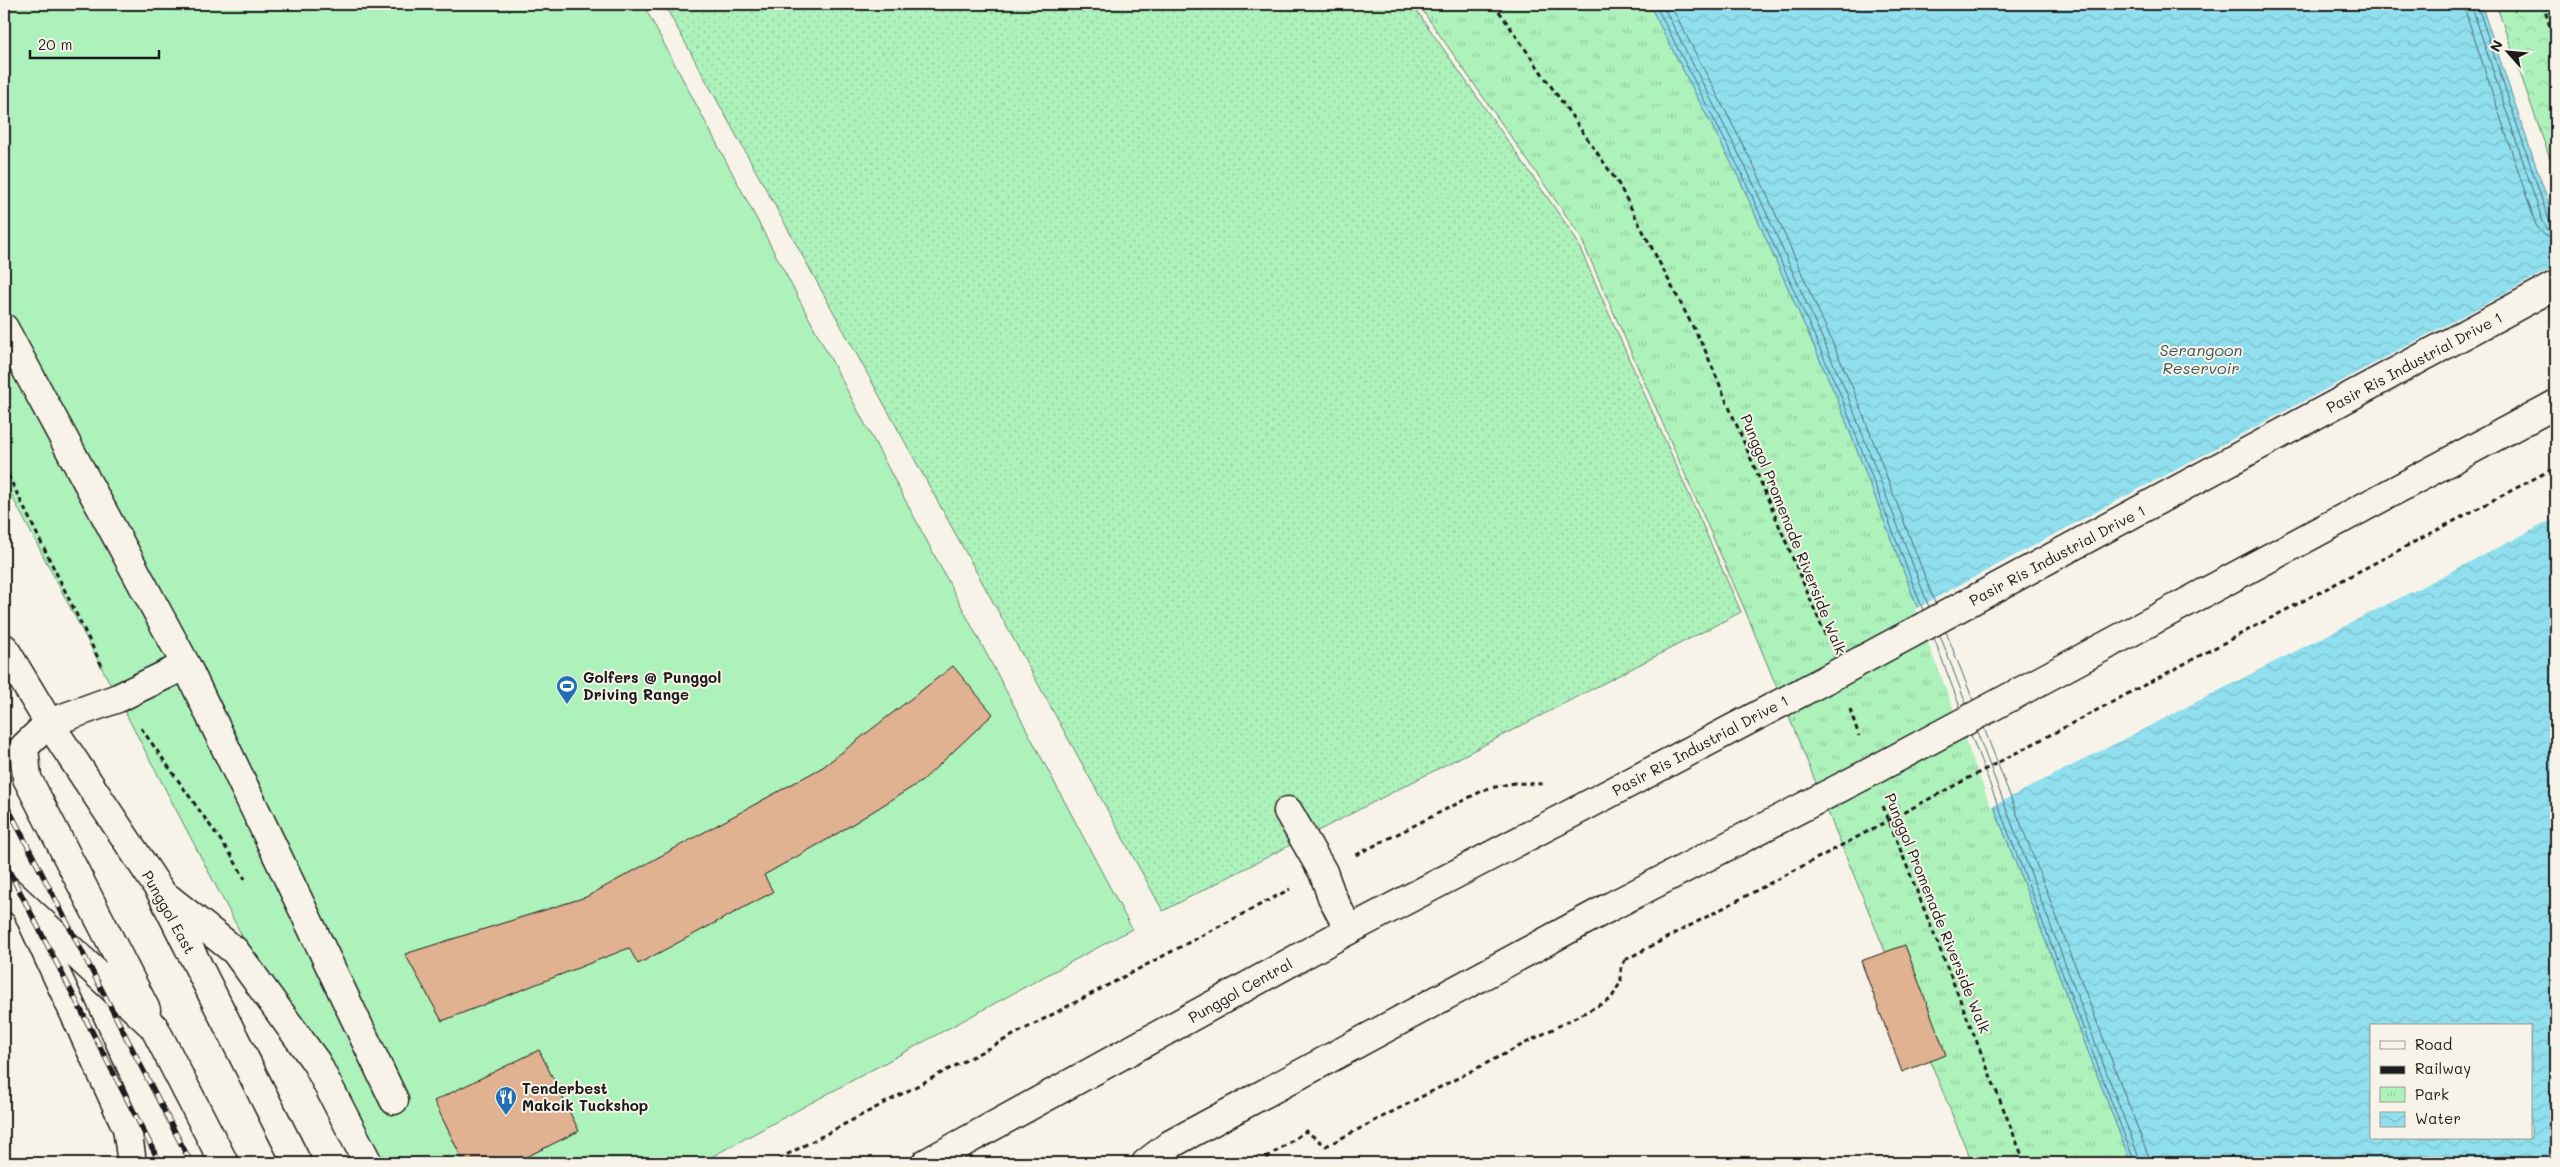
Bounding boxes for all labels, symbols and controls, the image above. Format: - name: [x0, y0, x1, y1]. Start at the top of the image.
- scale bar: [30, 28, 159, 60]
- north arrow: [2482, 28, 2532, 78]
- text: 20 m: [38, 34, 72, 54]
- text: N: [2485, 37, 2507, 55]
- street label: Pasir Ris Industrial Drive 1: [2322, 307, 2506, 417]
- water label: Serangoon Reservoir: [2160, 339, 2243, 378]
- street label: Punggol Promenade Riverside Walk: [1737, 411, 1851, 657]
- street label: Pasir Ris Industrial Drive 1: [1965, 500, 2149, 610]
- place label: Golfers @ Punggol Driving Range: [583, 667, 721, 704]
- sports icon: Golfers @ Punggol Driving Range: [555, 674, 579, 705]
- street label: Pasir Ris Industrial Drive 1: [1608, 690, 1792, 800]
- street label: Punggol Promenade Riverside Walk: [1881, 790, 1995, 1036]
- street label: Punggol East: [138, 867, 200, 957]
- street label: Punggol Central: [1184, 953, 1296, 1027]
- legend: [2370, 1024, 2532, 1140]
- text: Road: [2415, 1034, 2452, 1054]
- text: Railway: [2415, 1058, 2471, 1078]
- place label: Tenderbest Makcik Tuckshop: [522, 1078, 648, 1115]
- text: Park: [2415, 1084, 2449, 1104]
- restaurant icon: Tenderbest Makcik Tuckshop: [494, 1085, 518, 1116]
- text: Water: [2415, 1108, 2461, 1128]

